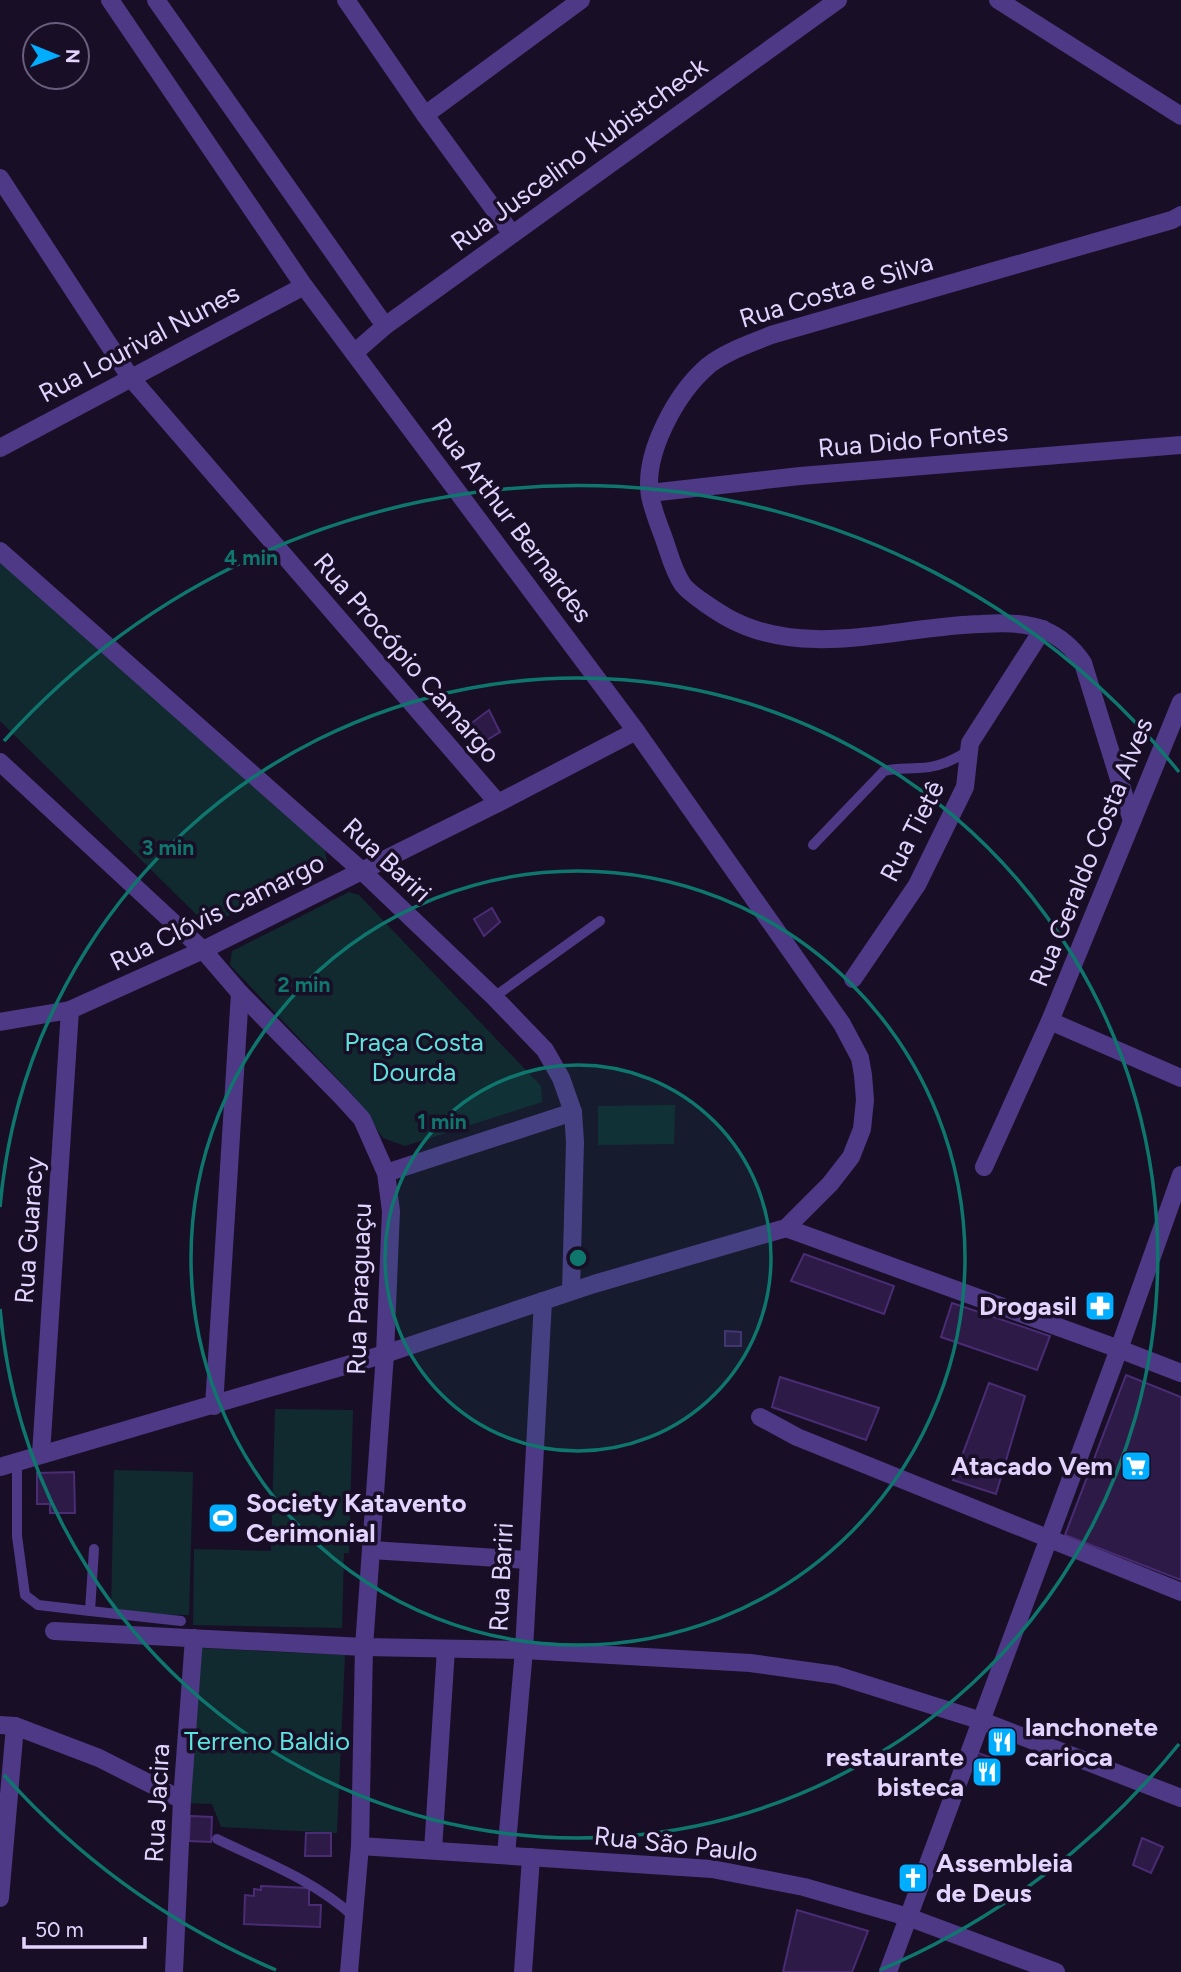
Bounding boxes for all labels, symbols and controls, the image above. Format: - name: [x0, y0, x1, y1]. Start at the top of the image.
- north arrow: [21, 21, 91, 91]
- text: N: [61, 49, 84, 64]
- street label: Rua Juscelino Kubistcheck: [444, 50, 714, 258]
- street label: Rua Costa e Silva: [735, 245, 937, 335]
- street label: Rua Lourival Nunes: [33, 277, 245, 409]
- street label: Rua Arthur Bernardes: [425, 411, 599, 629]
- street label: Rua Dido Fontes: [817, 416, 1009, 464]
- text: 4 min: [224, 545, 278, 570]
- street label: Rua Procópio Camargo: [307, 546, 507, 770]
- street label: Rua Geraldo Costa Alves: [1022, 713, 1160, 991]
- street label: Rua Tietê: [873, 775, 951, 887]
- street label: Rua Bariri: [336, 811, 438, 909]
- text: 3 min: [142, 835, 194, 860]
- street label: Rua Clóvis Camargo: [105, 846, 329, 978]
- text: 2 min: [278, 972, 330, 997]
- park label: Praça Costa Dourda: [344, 1026, 484, 1088]
- text: 1 min: [417, 1109, 467, 1134]
- street label: Rua Guaracy: [8, 1155, 50, 1305]
- street label: Rua Paraguaçu: [340, 1202, 378, 1376]
- centre of rings: [566, 1246, 590, 1270]
- pharmacy icon: Drogasil: [1083, 1289, 1117, 1323]
- place label: Drogasil: [979, 1290, 1077, 1322]
- supermarket icon: Atacado Vem: [1119, 1449, 1153, 1483]
- place label: Atacado Vem: [951, 1450, 1113, 1482]
- place label: Society Katavento Cerimonial: [246, 1487, 467, 1549]
- sports icon: Society Katavento Cerimonial: [206, 1501, 240, 1535]
- street label: Rua Bariri: [482, 1522, 520, 1632]
- place label: lanchonete carioca: [1025, 1711, 1158, 1773]
- park label: Terreno Baldio: [184, 1725, 350, 1757]
- restaurant icon: lanchonete carioca: [985, 1725, 1019, 1759]
- place label: restaurante bisteca: [826, 1741, 964, 1803]
- street label: Rua Jacira: [138, 1743, 176, 1863]
- restaurant icon: restaurante bisteca: [970, 1755, 1004, 1789]
- street label: Rua São Paulo: [593, 1819, 759, 1869]
- place label: Assembleia de Deus: [936, 1847, 1073, 1909]
- church icon: Assembleia de Deus: [896, 1861, 930, 1895]
- scale bar: [24, 1906, 145, 1950]
- text: 50 m: [35, 1917, 84, 1942]

